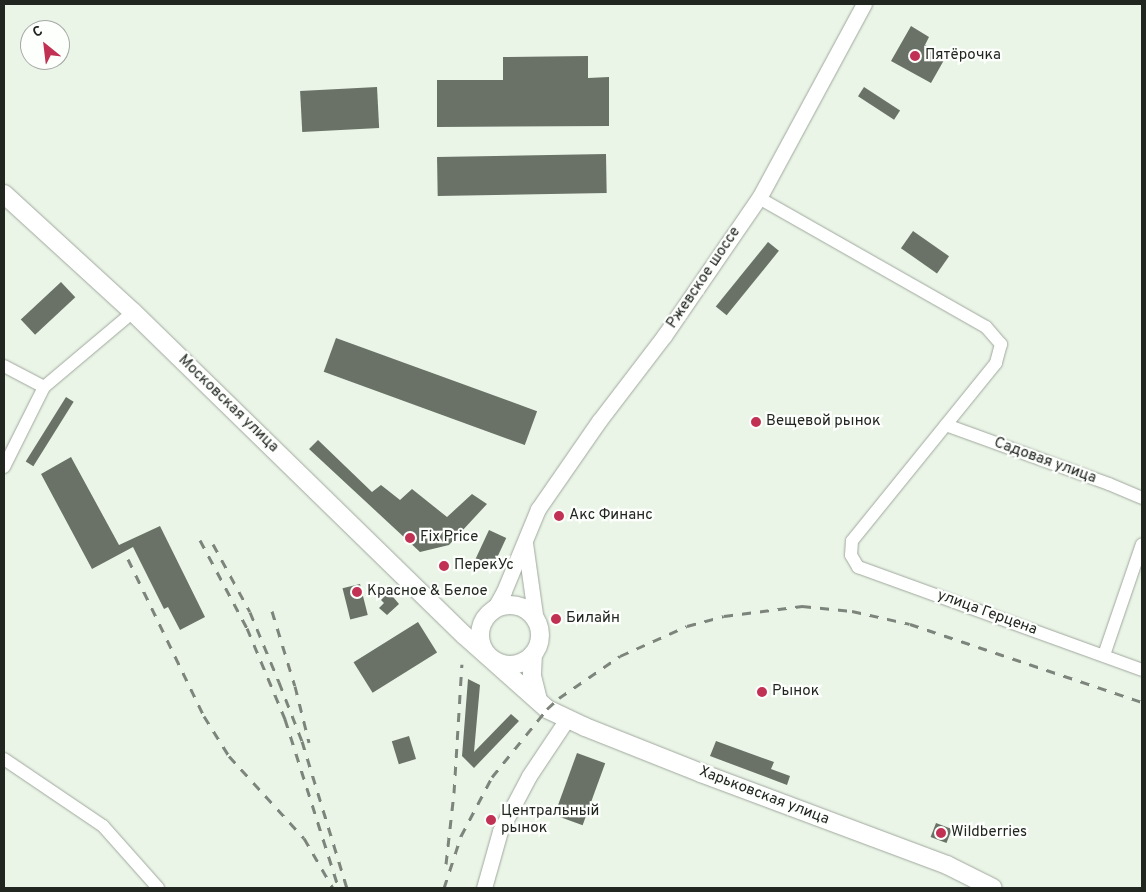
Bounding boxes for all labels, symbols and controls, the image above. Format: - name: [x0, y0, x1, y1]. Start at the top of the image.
- north arrow: [20, 20, 70, 70]
- text: С: [30, 23, 46, 42]
- place label: Пятёрочка: [925, 47, 1001, 65]
- marker: Пятёрочка: [909, 50, 921, 62]
- street label: Ржевское шоссе: [663, 224, 745, 332]
- street label: Московская улица: [174, 351, 282, 457]
- place label: Вещевой рынок: [766, 413, 881, 431]
- marker: Вещевой рынок: [750, 416, 762, 428]
- street label: Садовая улица: [991, 434, 1099, 488]
- place label: Акс Финанс: [569, 507, 653, 525]
- marker: Акс Финанс: [553, 510, 565, 522]
- place label: Fix Price: [420, 529, 478, 547]
- marker: Fix Price: [404, 532, 416, 544]
- place label: ПерекУс: [454, 557, 514, 575]
- marker: ПерекУс: [438, 560, 450, 572]
- place label: Красное & Белое: [367, 583, 488, 601]
- marker: Красное & Белое: [351, 586, 363, 598]
- street label: улица Герцена: [935, 587, 1039, 639]
- place label: Билайн: [566, 610, 620, 628]
- marker: Билайн: [550, 613, 562, 625]
- place label: Рынок: [772, 683, 819, 701]
- marker: Рынок: [756, 686, 768, 698]
- street label: Харьковская улица: [696, 763, 832, 829]
- place label: Центральный рынок: [501, 802, 599, 837]
- marker: Центральный рынок: [485, 814, 497, 826]
- place label: Wildberries: [951, 824, 1027, 842]
- marker: Wildberries: [935, 827, 947, 839]

